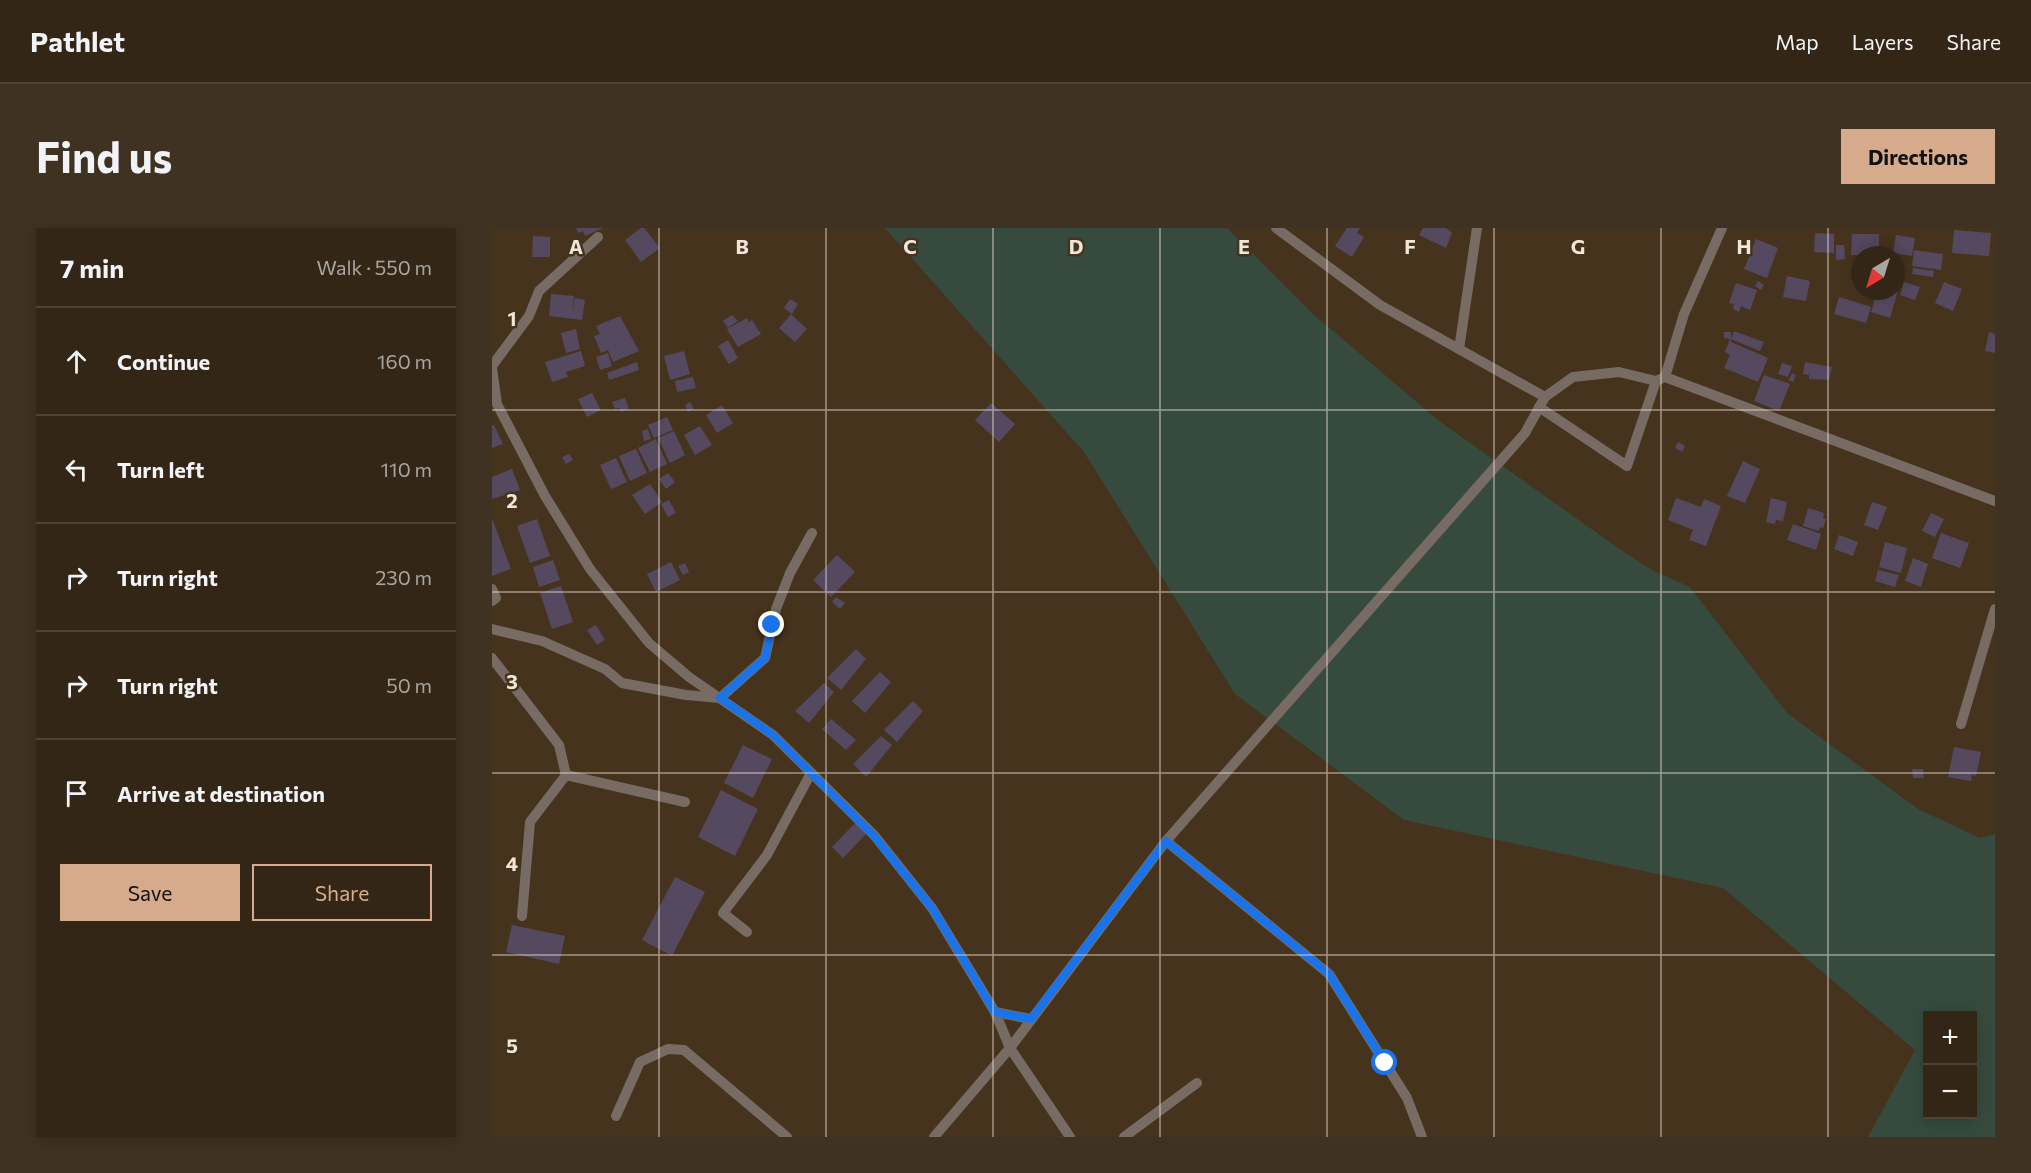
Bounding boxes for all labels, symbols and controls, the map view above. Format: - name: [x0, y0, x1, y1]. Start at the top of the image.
- text: Pathlet: [30, 24, 125, 58]
- text: Map: [1775, 29, 1819, 54]
- text: Layers: [1852, 29, 1914, 54]
- text: Share: [1947, 29, 2001, 54]
- button: Directions: [1841, 129, 1995, 184]
- text: Find us: [36, 130, 172, 182]
- text: A: [569, 234, 583, 258]
- text: B: [735, 234, 749, 258]
- text: C: [903, 234, 917, 258]
- text: D: [1069, 234, 1083, 258]
- text: E: [1238, 234, 1250, 258]
- text: F: [1404, 234, 1416, 258]
- text: G: [1571, 234, 1585, 258]
- text: H: [1737, 234, 1752, 258]
- north arrow: [1851, 246, 1905, 300]
- text: 7 min: [60, 252, 124, 283]
- text: Walk · 550 m: [317, 255, 432, 279]
- text: 1: [507, 306, 517, 330]
- icon: ahead: [60, 345, 93, 378]
- text: Continue: [117, 348, 210, 375]
- text: 160 m: [377, 349, 432, 373]
- icon: left: [60, 453, 93, 486]
- text: Turn left: [117, 456, 204, 483]
- text: 110 m: [381, 457, 432, 481]
- text: 2: [506, 488, 518, 512]
- icon: right: [60, 561, 93, 594]
- text: Turn right: [117, 564, 218, 591]
- text: 230 m: [375, 565, 432, 589]
- route end: [758, 611, 784, 637]
- icon: right: [60, 669, 93, 702]
- text: 3: [506, 669, 518, 693]
- text: Turn right: [117, 672, 218, 699]
- text: 50 m: [386, 673, 432, 697]
- icon: arrive: [60, 777, 93, 810]
- text: Arrive at destination: [117, 780, 325, 807]
- text: 4: [506, 851, 518, 875]
- button: Save: [60, 864, 240, 921]
- button: Share: [252, 864, 432, 921]
- map controls: [1923, 1011, 1977, 1119]
- button: +: [1923, 1011, 1977, 1065]
- text: 5: [506, 1033, 518, 1057]
- route start: [1371, 1049, 1397, 1075]
- button: −: [1923, 1065, 1977, 1119]

